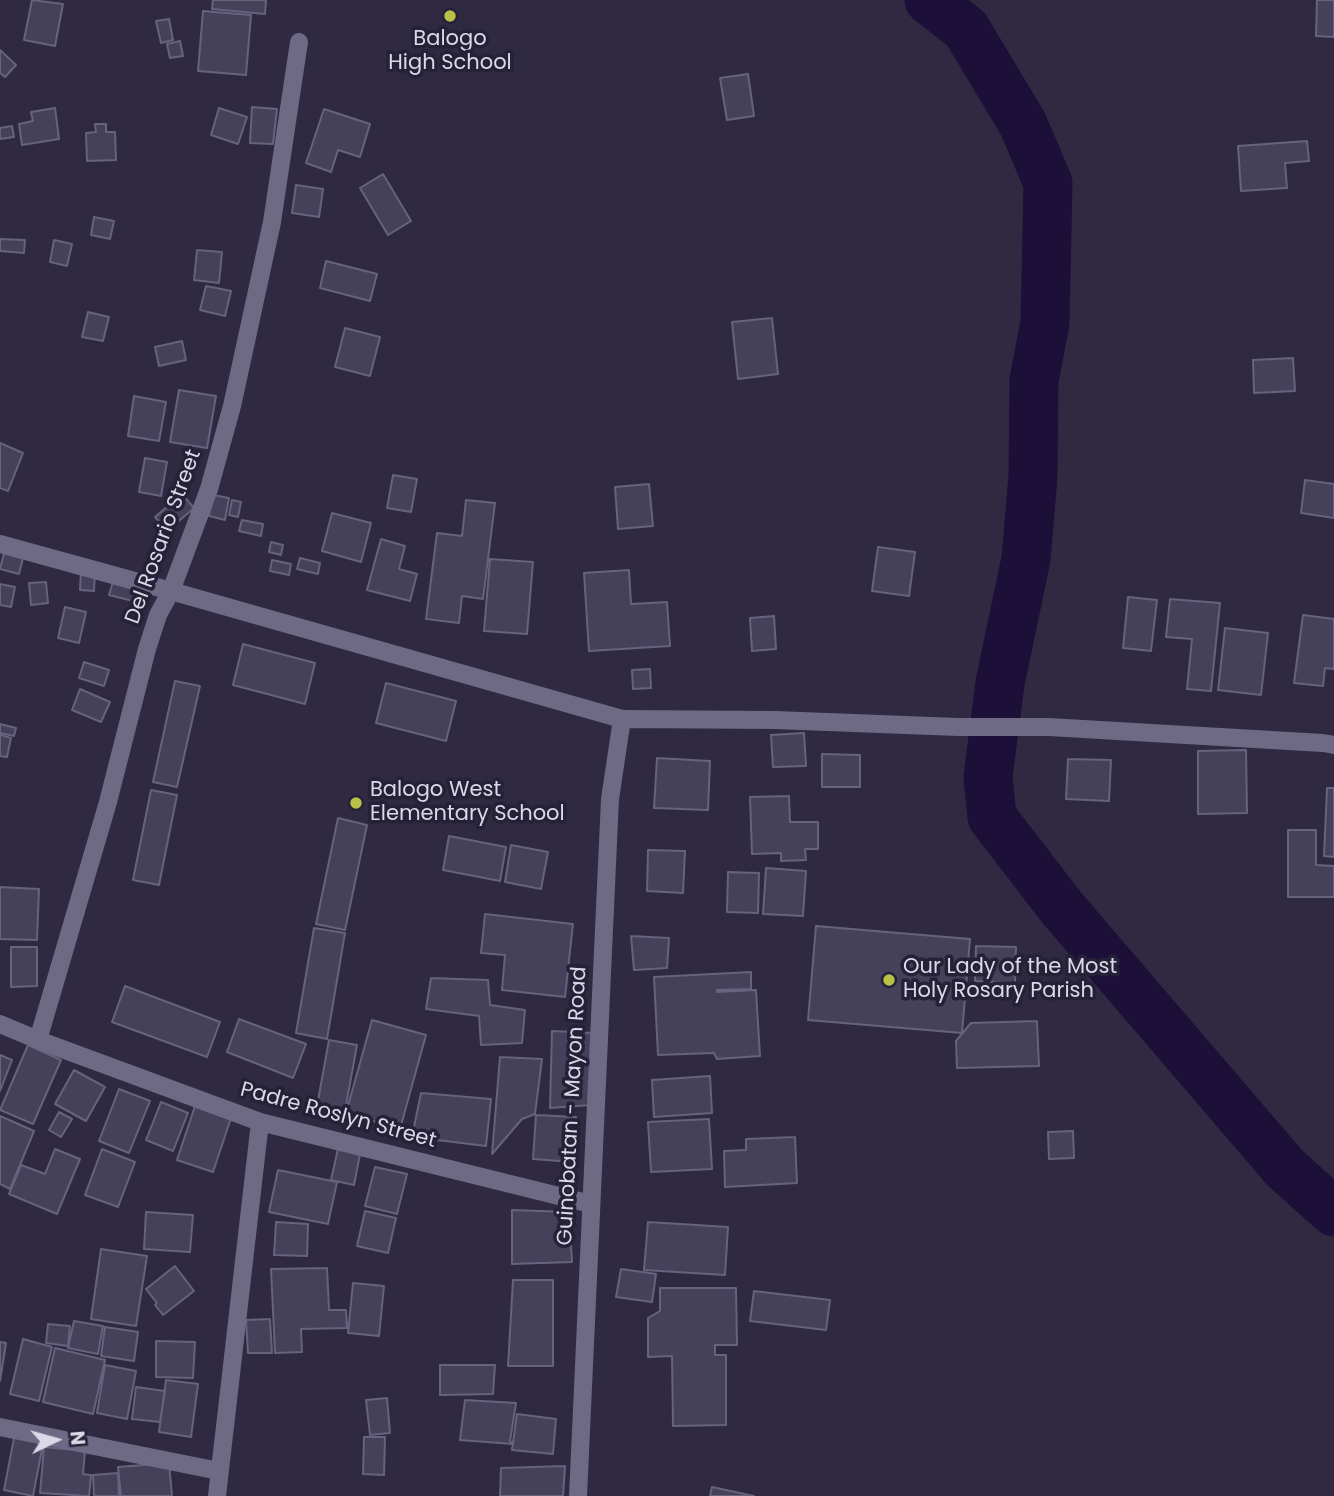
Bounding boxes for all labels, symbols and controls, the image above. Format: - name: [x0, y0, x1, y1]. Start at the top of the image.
- marker: Balogo High School: [442, 8, 458, 24]
- place label: Balogo High School: [388, 27, 512, 77]
- street label: Del Rosario Street: [121, 446, 207, 628]
- place label: Balogo West Elementary School: [370, 778, 565, 828]
- marker: Balogo West Elementary School: [348, 795, 364, 811]
- place label: Our Lady of the Most Holy Rosary Parish: [903, 955, 1117, 1005]
- street label: Guinobatan - Mayon Road: [553, 966, 593, 1246]
- marker: Our Lady of the Most Holy Rosary Parish: [881, 972, 897, 988]
- street label: Padre Roslyn Street: [237, 1078, 439, 1154]
- north arrow: [21, 1405, 91, 1475]
- text: N: [63, 1430, 91, 1446]

